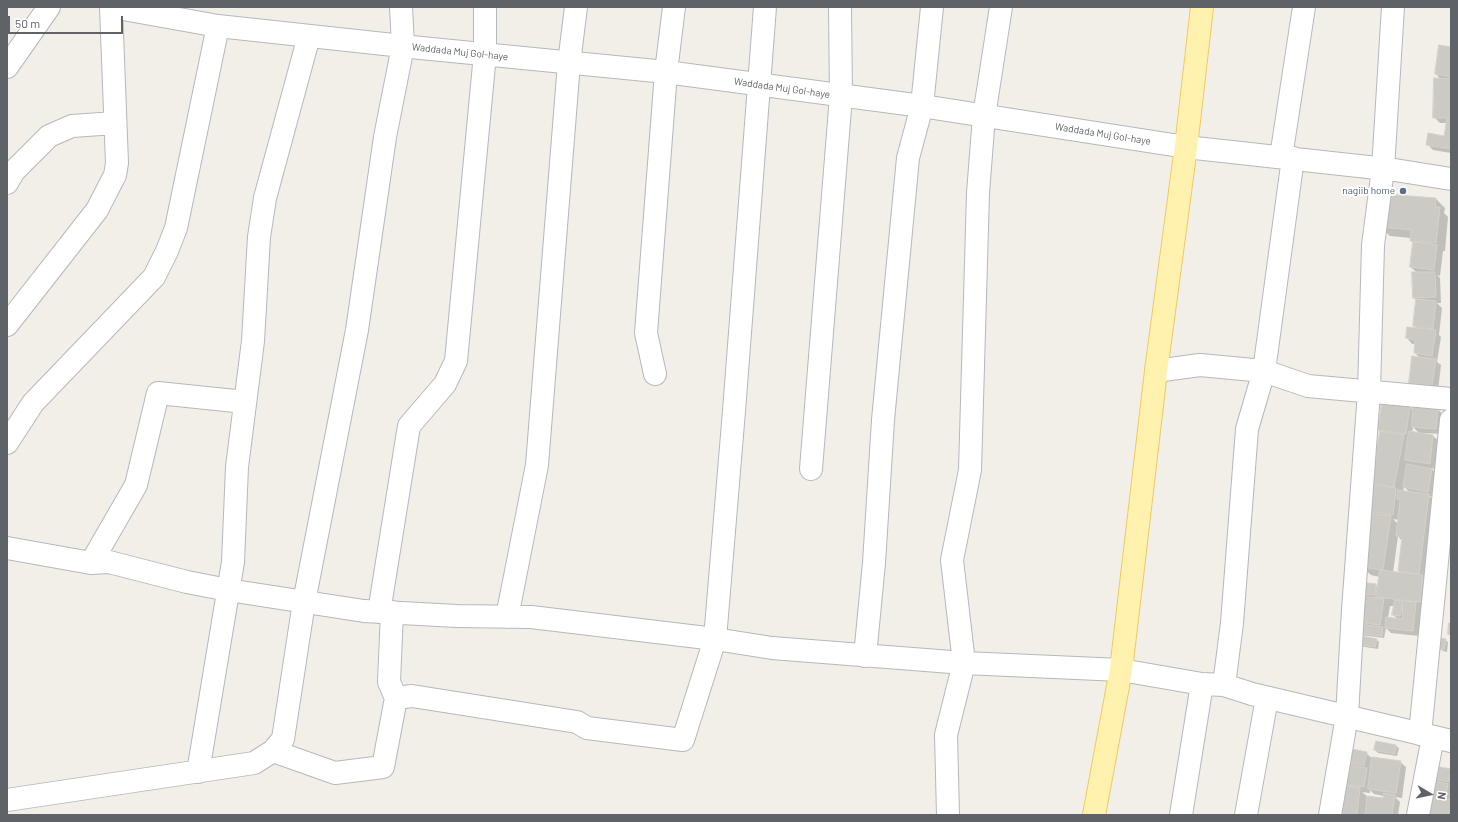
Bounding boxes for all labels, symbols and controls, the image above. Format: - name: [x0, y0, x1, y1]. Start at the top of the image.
- scale bar: [10, 8, 125, 34]
- text: 50 m: [15, 16, 40, 30]
- street label: Waddada Muj Gol-haye: [411, 41, 509, 63]
- street label: Waddada Muj Gol-haye: [733, 75, 831, 101]
- street label: Waddada Muj Gol-haye: [1054, 120, 1152, 148]
- place label: nagiib home: [1342, 185, 1395, 197]
- marker: nagiib home: [1398, 186, 1408, 196]
- north arrow: [1410, 774, 1450, 814]
- text: N: [1435, 791, 1449, 801]

